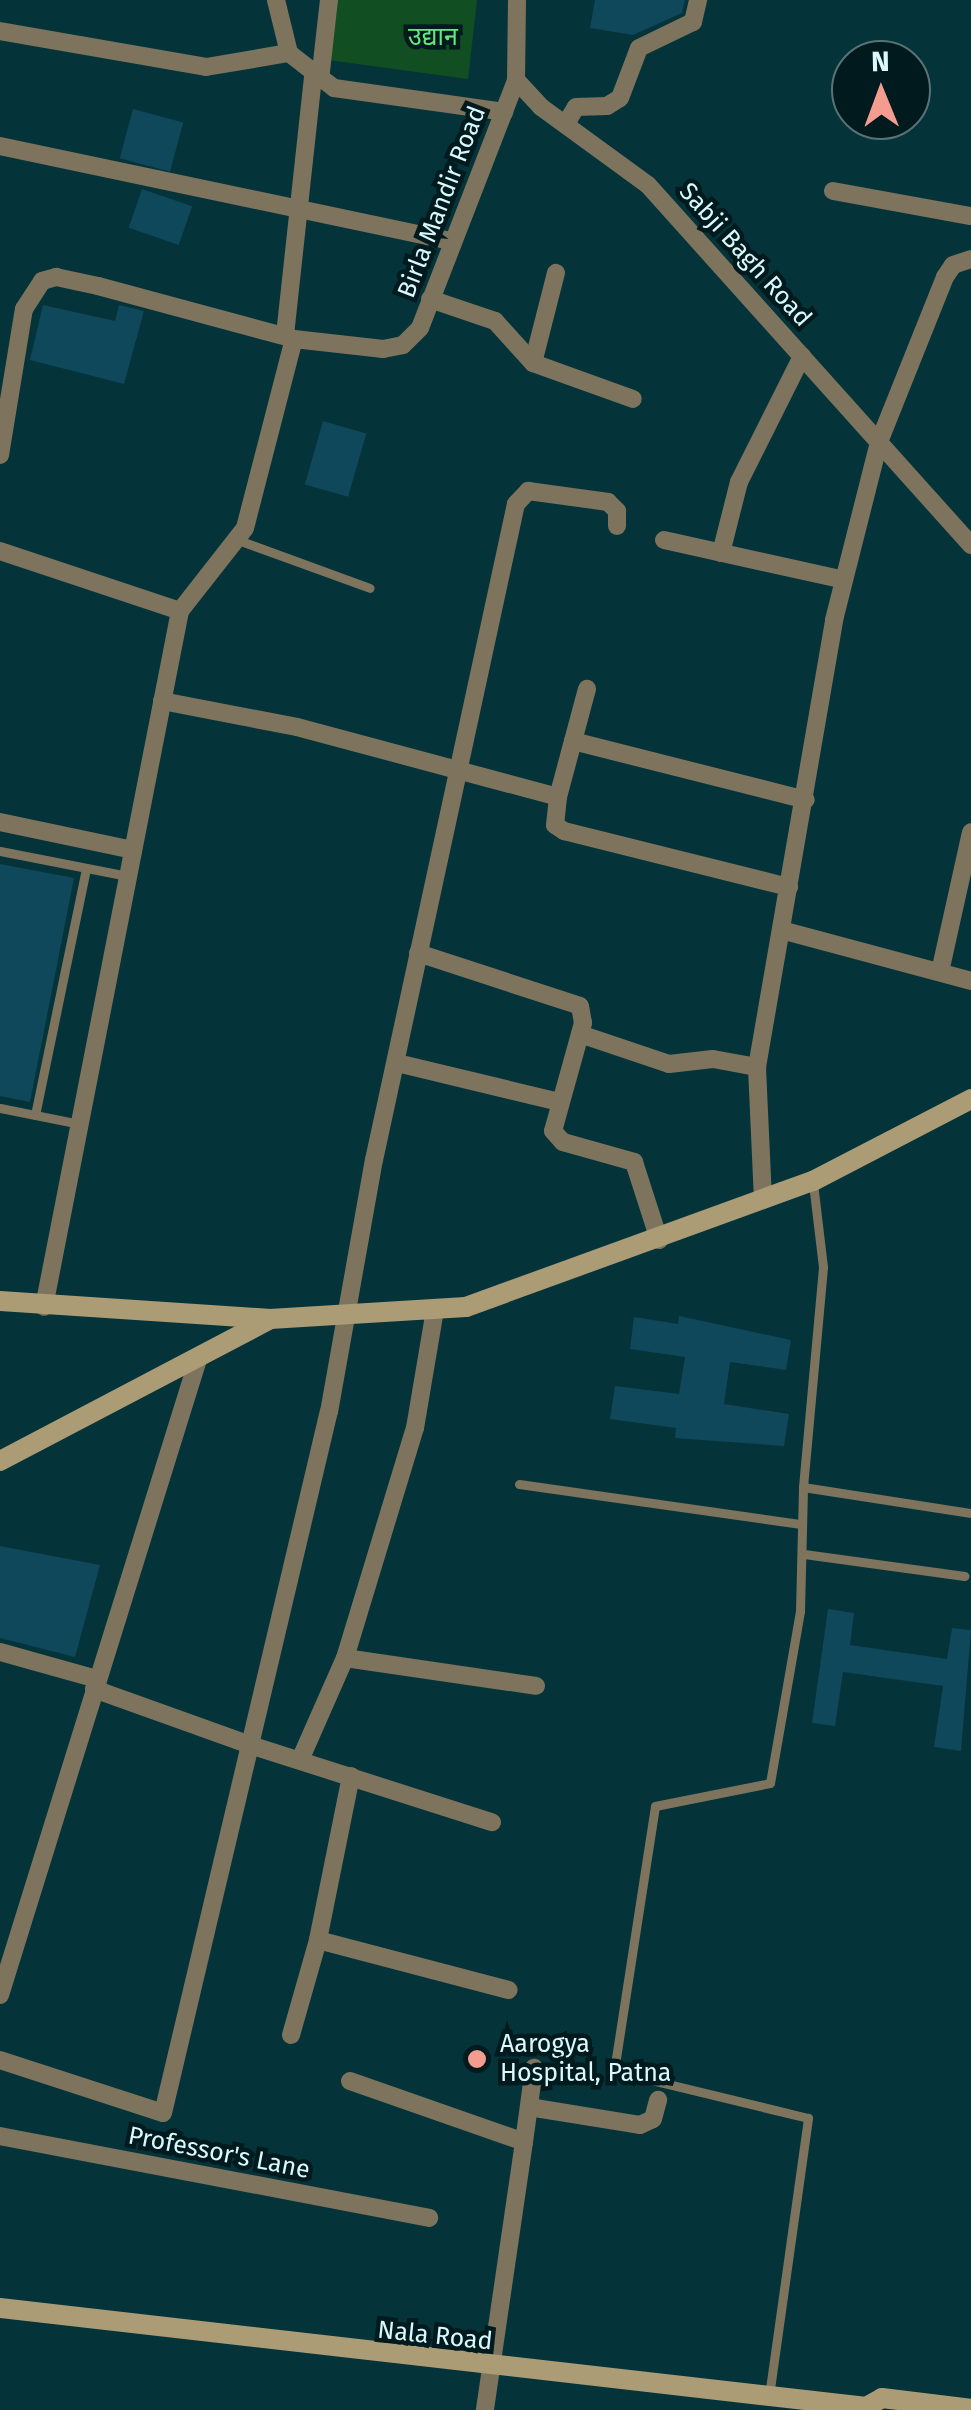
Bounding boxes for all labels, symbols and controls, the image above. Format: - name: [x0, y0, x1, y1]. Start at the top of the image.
- park label: उद्यान: [408, 22, 458, 52]
- north arrow: [831, 40, 931, 140]
- text: N: [871, 45, 890, 78]
- street label: Birla Mandir Road: [392, 102, 492, 302]
- street label: Sabji Bagh Road: [673, 177, 817, 333]
- place label: Aarogya Hospital, Patna: [500, 2030, 671, 2089]
- marker: Aarogya Hospital, Patna: [464, 2046, 490, 2072]
- street label: Professor's Lane: [126, 2121, 312, 2185]
- street label: Nala Road: [376, 2315, 494, 2357]

